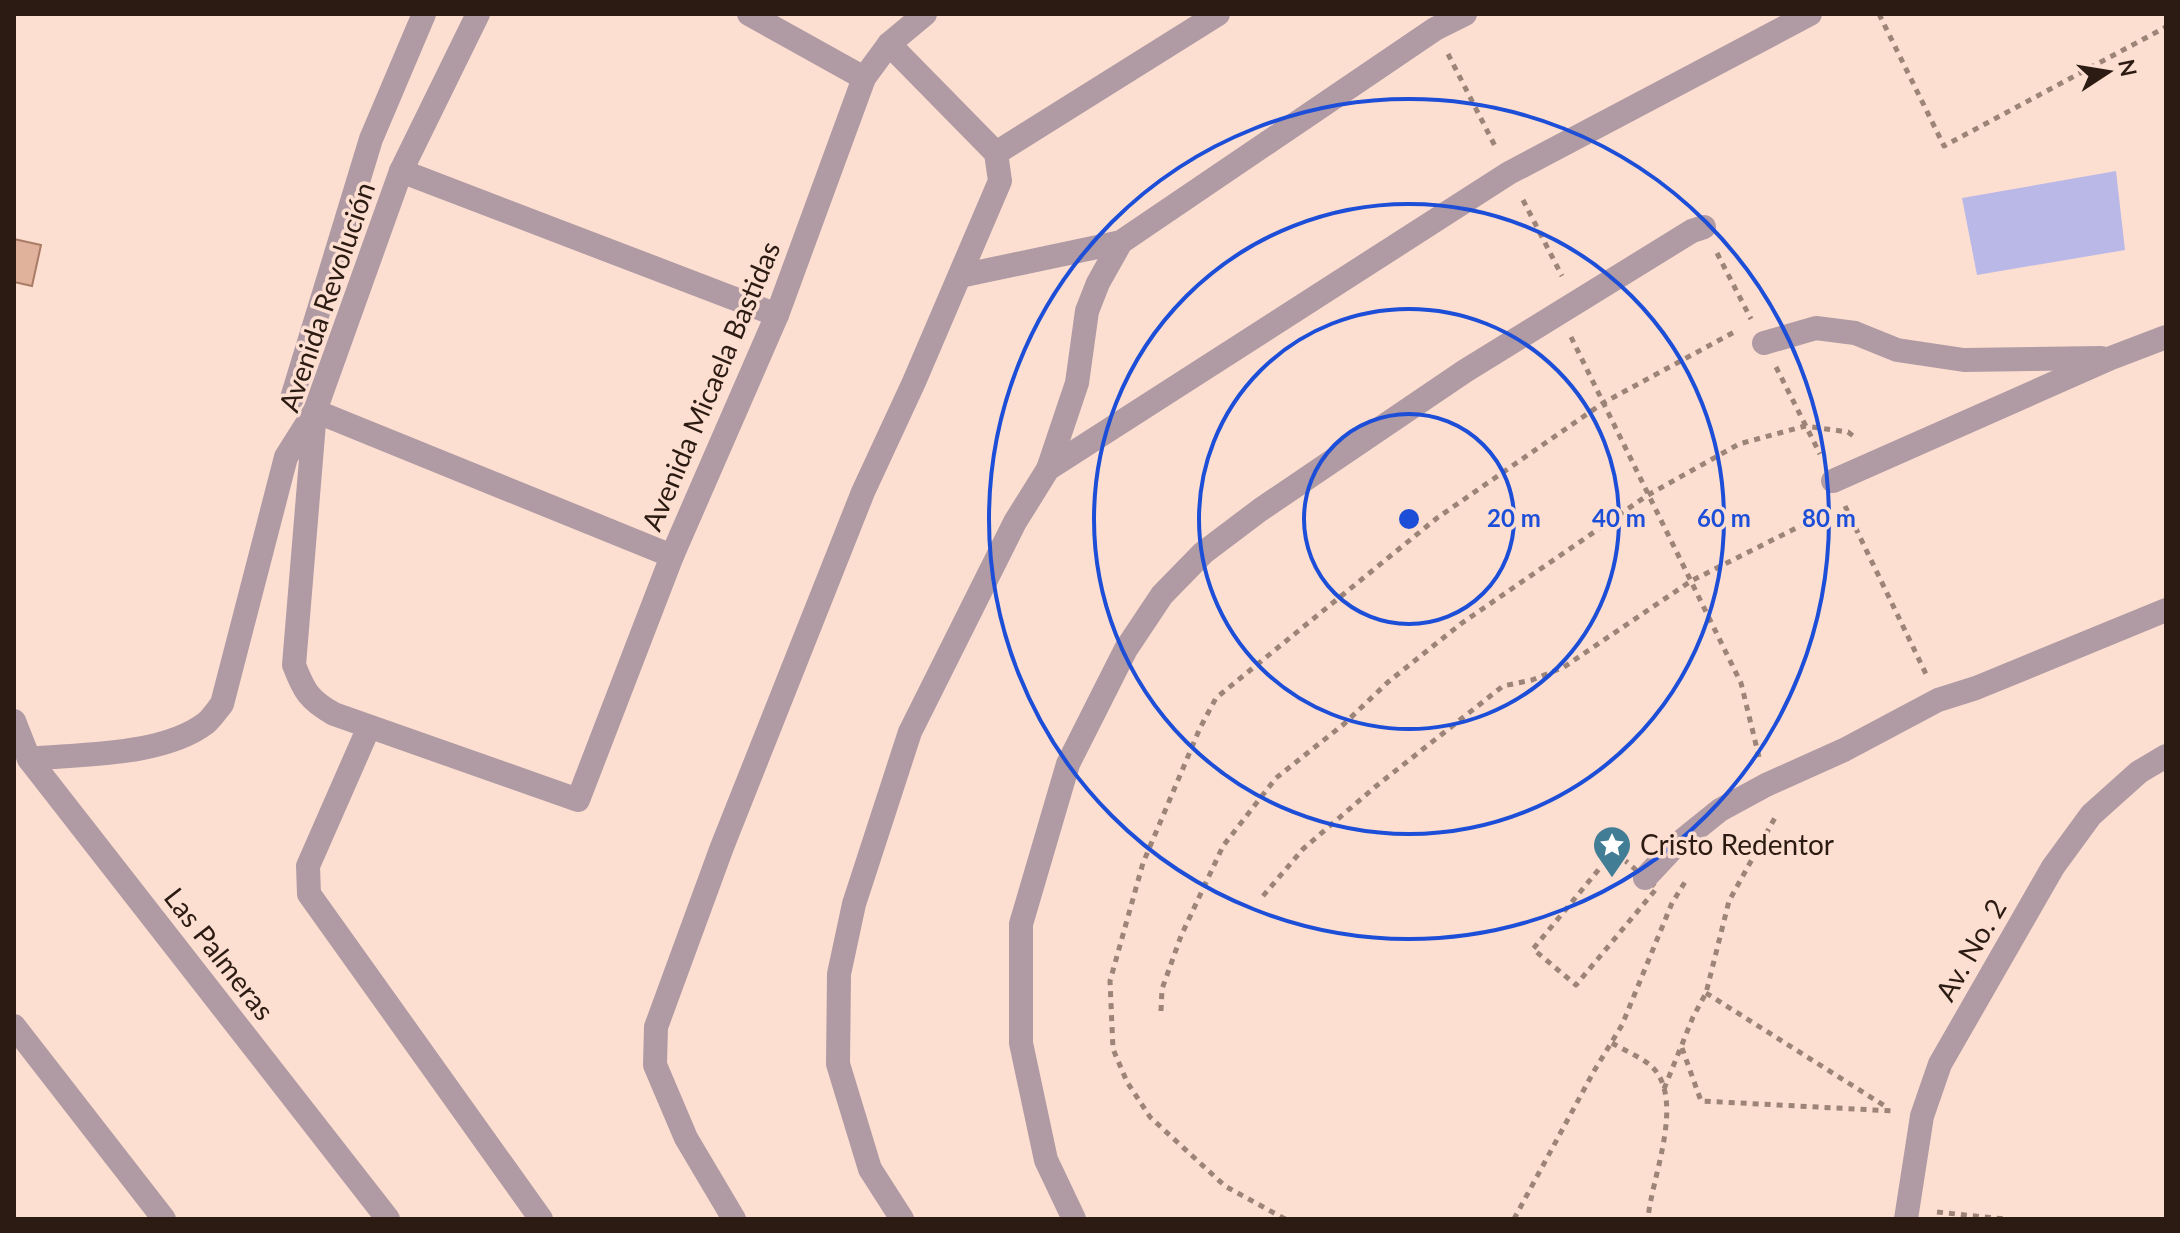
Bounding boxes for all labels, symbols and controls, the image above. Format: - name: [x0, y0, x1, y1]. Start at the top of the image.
- north arrow: [2068, 32, 2148, 112]
- text: N: [2113, 57, 2143, 79]
- street label: Avenida Revolución: [271, 177, 381, 416]
- street label: Avenida Micaela Bastidas: [634, 236, 786, 535]
- text: 20 m: [1487, 503, 1541, 532]
- text: 40 m: [1592, 503, 1646, 532]
- text: 60 m: [1697, 503, 1751, 532]
- text: 80 m: [1802, 503, 1856, 532]
- centre of rings: [1395, 505, 1423, 533]
- place icon: Cristo Redentor: [1591, 824, 1633, 879]
- place label: Cristo Redentor: [1640, 827, 1834, 861]
- street label: Las Palmeras: [158, 881, 282, 1026]
- street label: Av. No. 2: [1927, 893, 2013, 1006]

